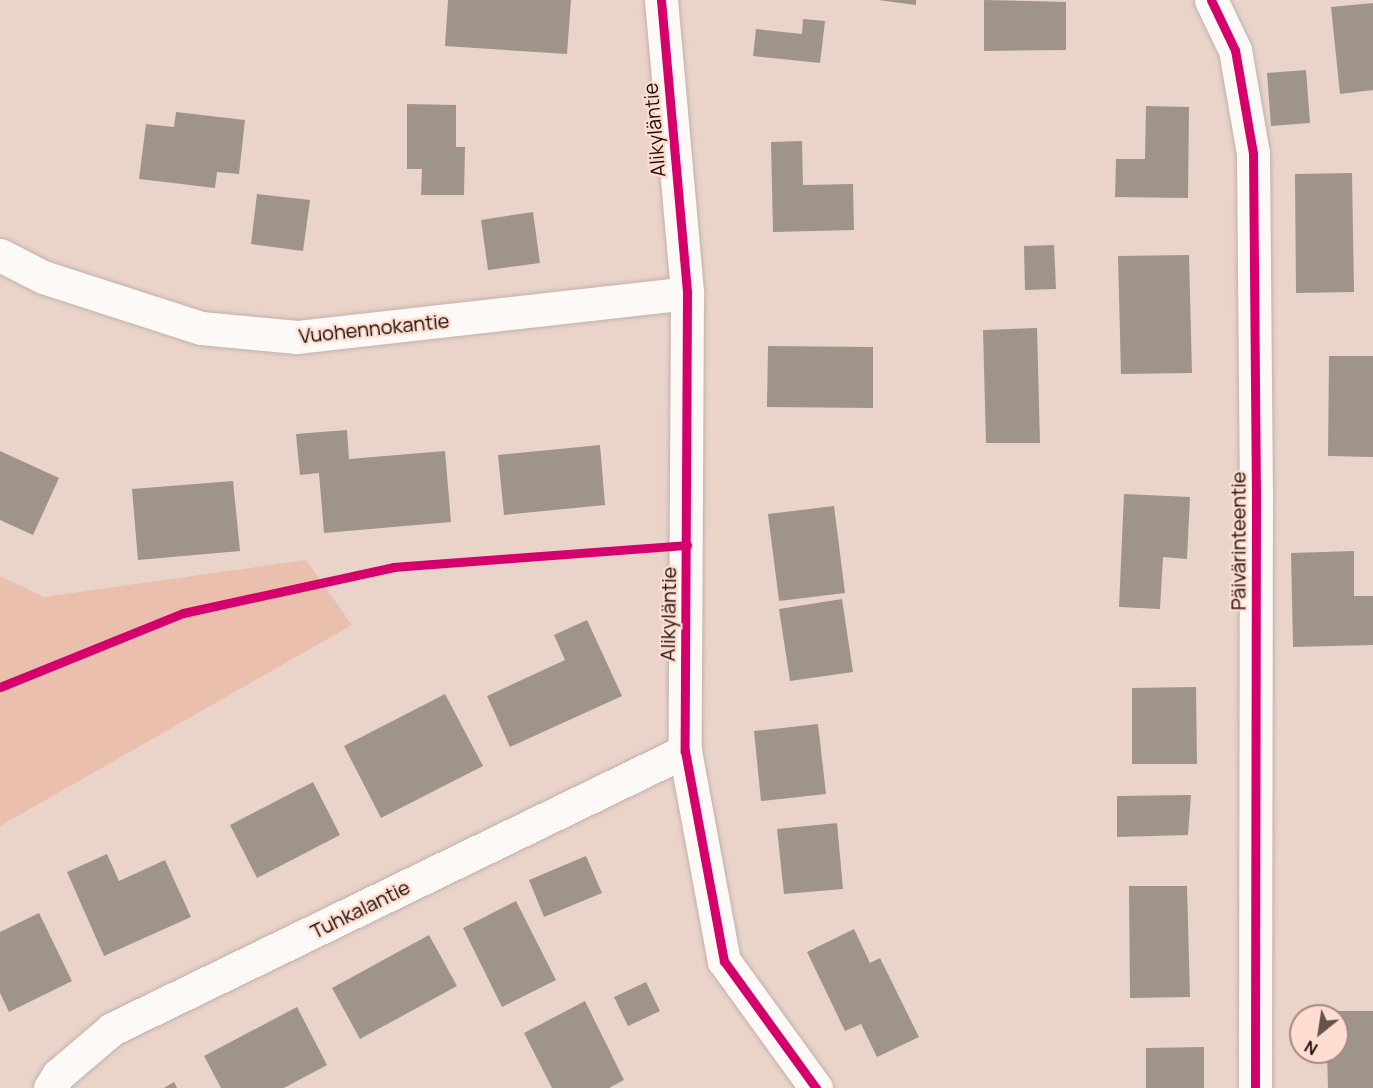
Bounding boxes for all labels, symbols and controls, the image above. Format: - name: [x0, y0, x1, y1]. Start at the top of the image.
- street label: Alikyläntie: [638, 82, 670, 178]
- street label: Vuohennokantie: [298, 308, 450, 348]
- street label: Päivärinteentie: [1226, 472, 1250, 610]
- street label: Alikyläntie: [655, 567, 681, 661]
- street label: Tuhkalantie: [306, 875, 414, 943]
- north arrow: [1289, 1004, 1349, 1064]
- text: N: [1301, 1035, 1321, 1060]

